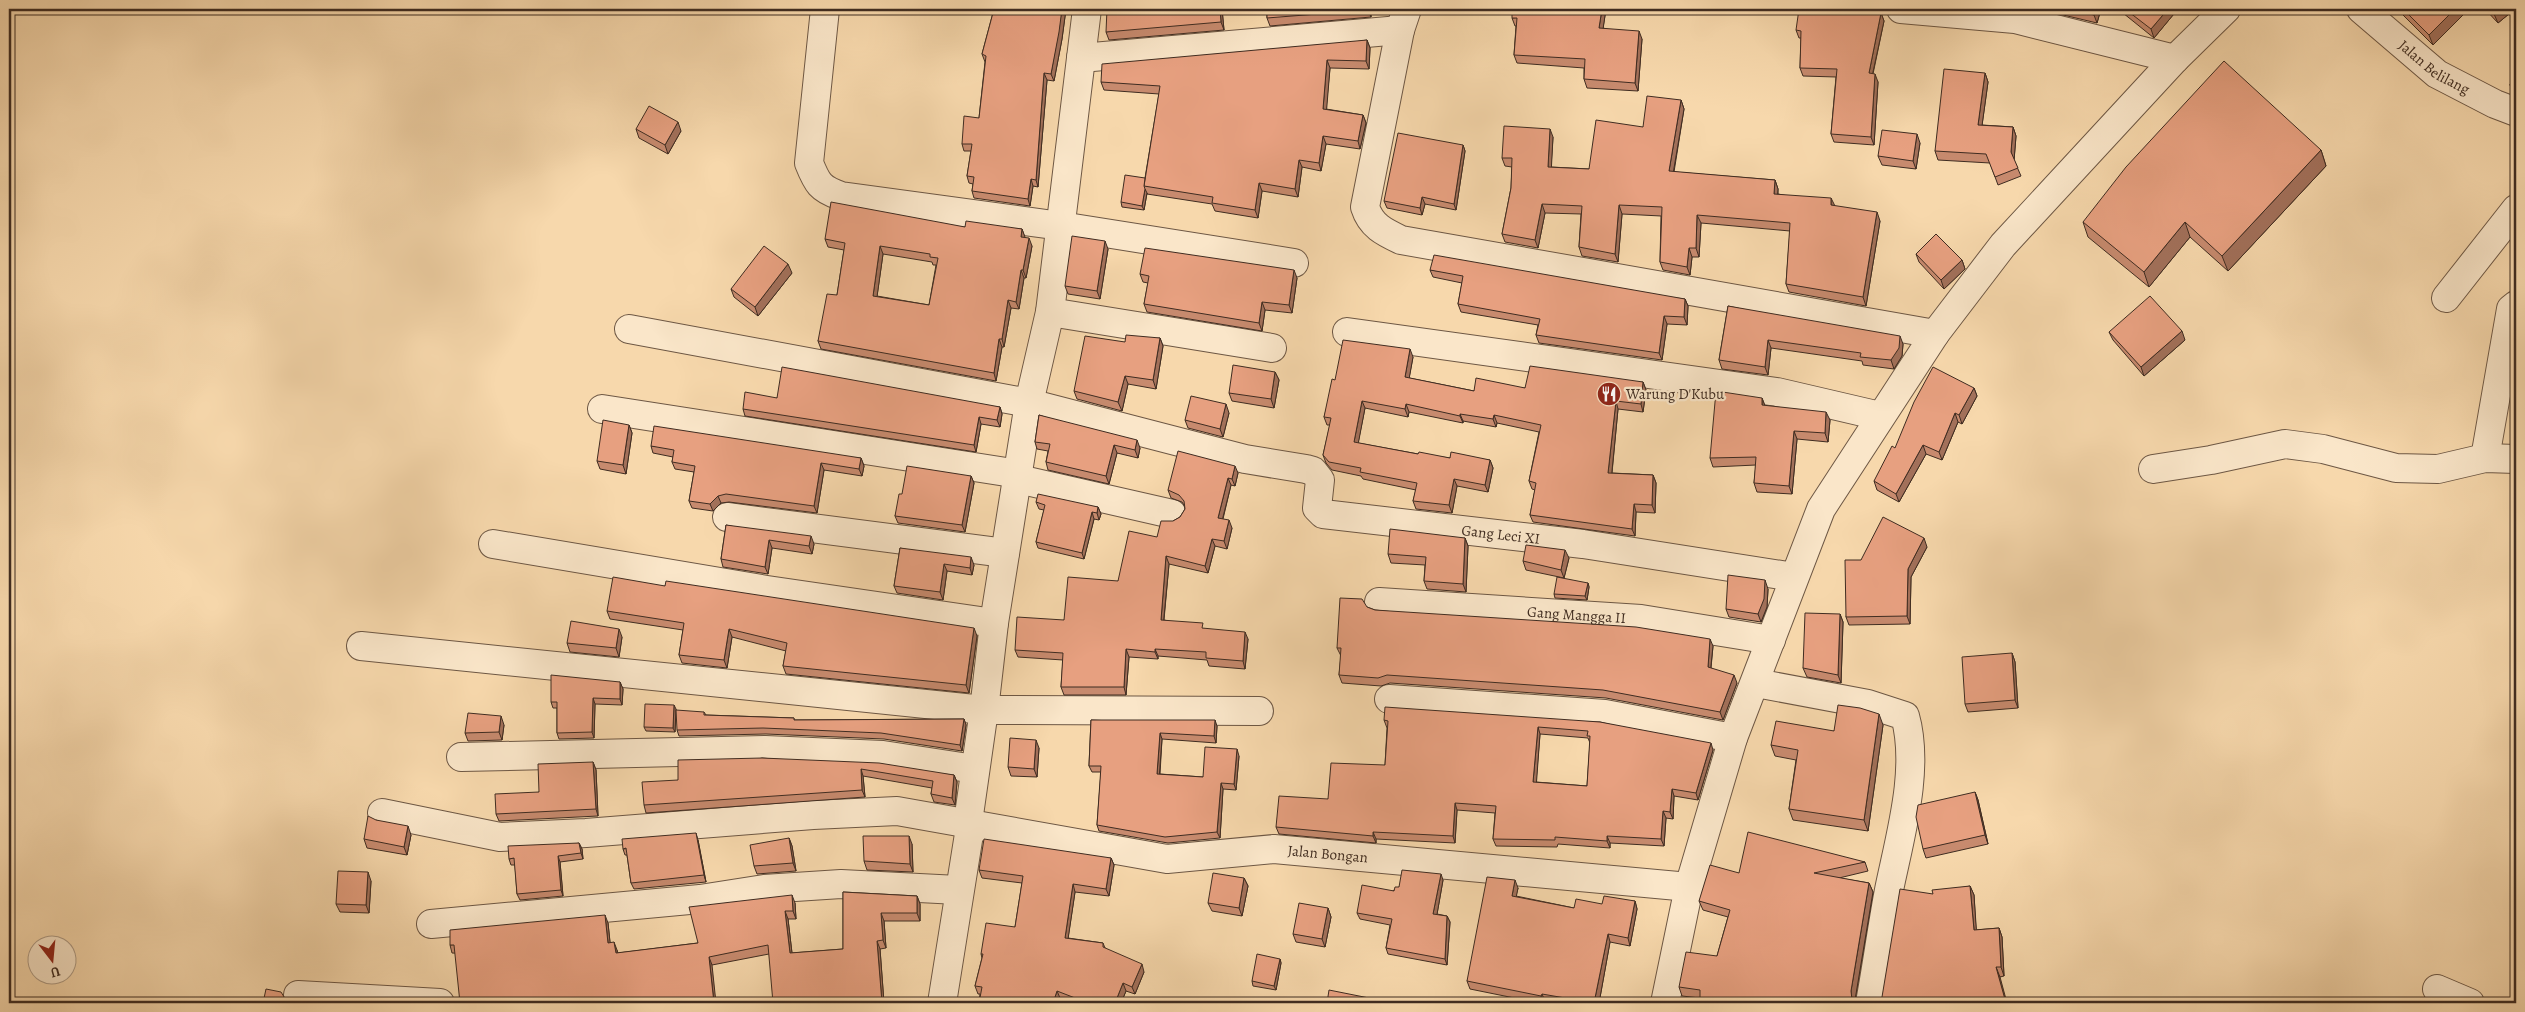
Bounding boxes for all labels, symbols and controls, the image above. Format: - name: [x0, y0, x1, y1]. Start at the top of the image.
- street label: Jalan Belilang: [2394, 35, 2474, 99]
- restaurant icon: Warung D'Kubu: [1596, 381, 1622, 407]
- place label: Warung D'Kubu: [1625, 384, 1725, 404]
- street label: Gang Leci XI: [1460, 520, 1541, 549]
- street label: Gang Mangga II: [1527, 602, 1627, 628]
- street label: Jalan Bongan: [1287, 840, 1369, 868]
- north arrow: [28, 934, 78, 984]
- text: U: [48, 962, 62, 982]

